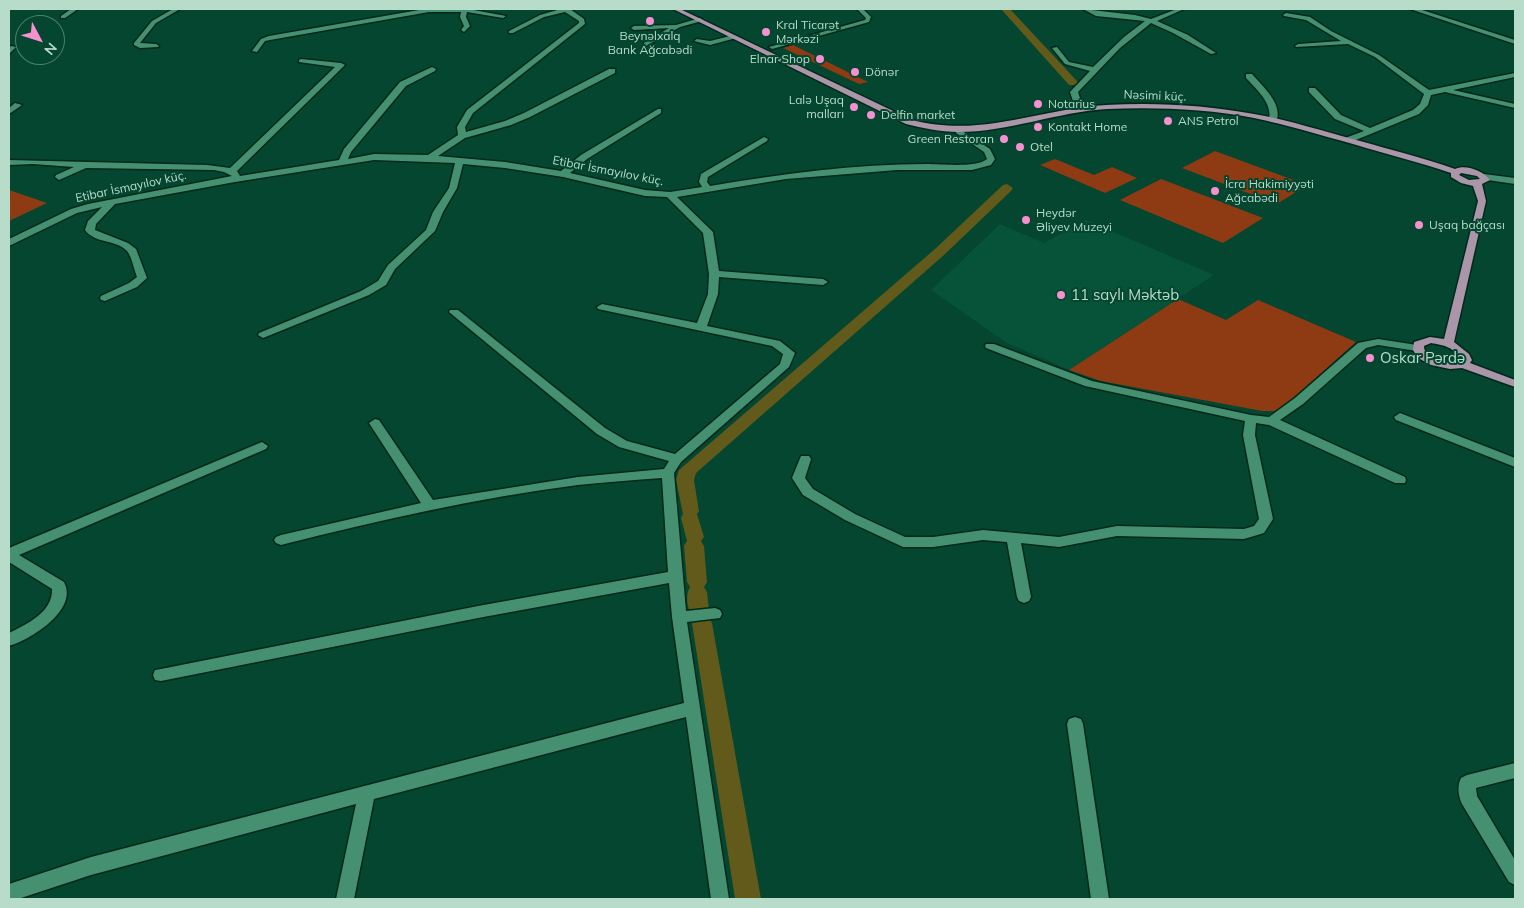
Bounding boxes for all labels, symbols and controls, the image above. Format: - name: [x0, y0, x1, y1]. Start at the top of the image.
- north arrow: [15, 15, 65, 65]
- marker: Beynəlxalq Bank Ağcabədi: [644, 15, 656, 27]
- place label: Kral Ticarət Mərkəzi: [776, 18, 839, 46]
- marker: Kral Ticarət Mərkəzi: [760, 26, 772, 38]
- place label: Beynəlxalq Bank Ağcabədi: [608, 29, 692, 57]
- text: N: [40, 39, 61, 59]
- place label: Elnar Shop: [750, 52, 810, 66]
- marker: Elnar Shop: [814, 53, 826, 65]
- place label: Dönər: [865, 65, 899, 79]
- marker: Dönər: [849, 66, 861, 78]
- street label: Nəsimi küç.: [1123, 88, 1187, 104]
- place label: Lalə Uşaq malları: [789, 93, 844, 121]
- place label: Notarius: [1048, 97, 1095, 111]
- marker: Notarius: [1032, 98, 1044, 110]
- marker: Lalə Uşaq malları: [848, 101, 860, 113]
- place label: Delfin market: [881, 108, 955, 122]
- marker: Delfin market: [865, 109, 877, 121]
- place label: ANS Petrol: [1178, 114, 1239, 128]
- marker: ANS Petrol: [1162, 115, 1174, 127]
- place label: Kontakt Home: [1048, 120, 1127, 134]
- marker: Kontakt Home: [1032, 121, 1044, 133]
- place label: Green Restoran: [908, 132, 994, 146]
- marker: Green Restoran: [998, 133, 1010, 145]
- place label: Otel: [1030, 140, 1053, 154]
- marker: Otel: [1014, 141, 1026, 153]
- street label: Etibar İsmayılov küç.: [551, 153, 665, 189]
- street label: Etibar İsmayılov küç.: [74, 168, 188, 206]
- place label: İcra Hakimiyyəti Ağcabədi: [1225, 177, 1314, 205]
- marker: İcra Hakimiyyəti Ağcabədi: [1209, 185, 1221, 197]
- place label: Heydər Əliyev Muzeyi: [1036, 206, 1112, 234]
- marker: Heydər Əliyev Muzeyi: [1020, 214, 1032, 226]
- place label: Uşaq bağçası: [1429, 218, 1505, 232]
- marker: Uşaq bağçası: [1413, 219, 1425, 231]
- place label: 11 saylı Məktəb: [1071, 286, 1179, 304]
- marker: 11 saylı Məktəb: [1055, 289, 1067, 301]
- place label: Oskar Pərdə: [1380, 349, 1465, 367]
- marker: Oskar Pərdə: [1364, 352, 1376, 364]

